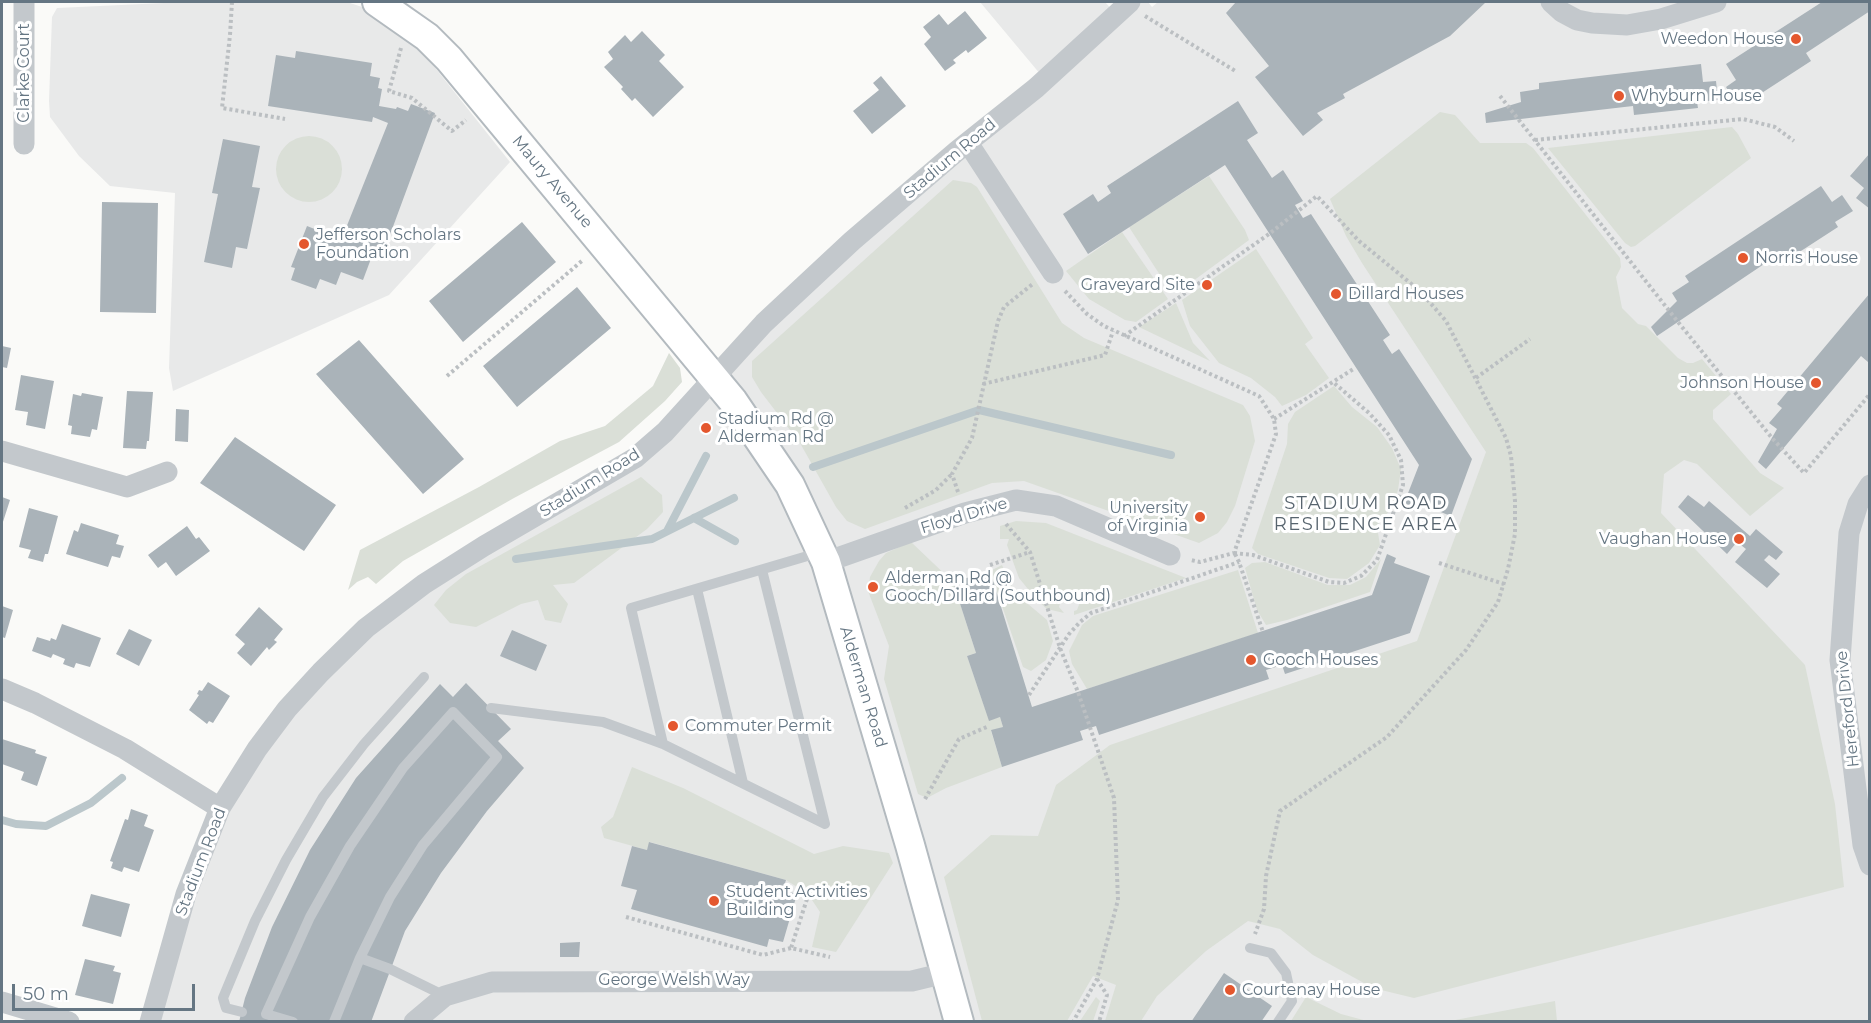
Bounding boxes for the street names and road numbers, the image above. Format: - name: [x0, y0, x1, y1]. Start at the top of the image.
- street label: Clarke Court: [14, 23, 34, 123]
- street label: Stadium Road: [900, 115, 1000, 203]
- street label: Maury Avenue: [508, 132, 596, 232]
- street label: Stadium Road: [536, 445, 644, 521]
- street label: Floyd Drive: [918, 494, 1010, 538]
- street label: Alderman Road: [835, 624, 891, 750]
- street label: Hereford Drive: [1832, 650, 1864, 768]
- street label: Stadium Road: [172, 805, 230, 919]
- street label: George Welsh Way: [598, 970, 750, 990]

